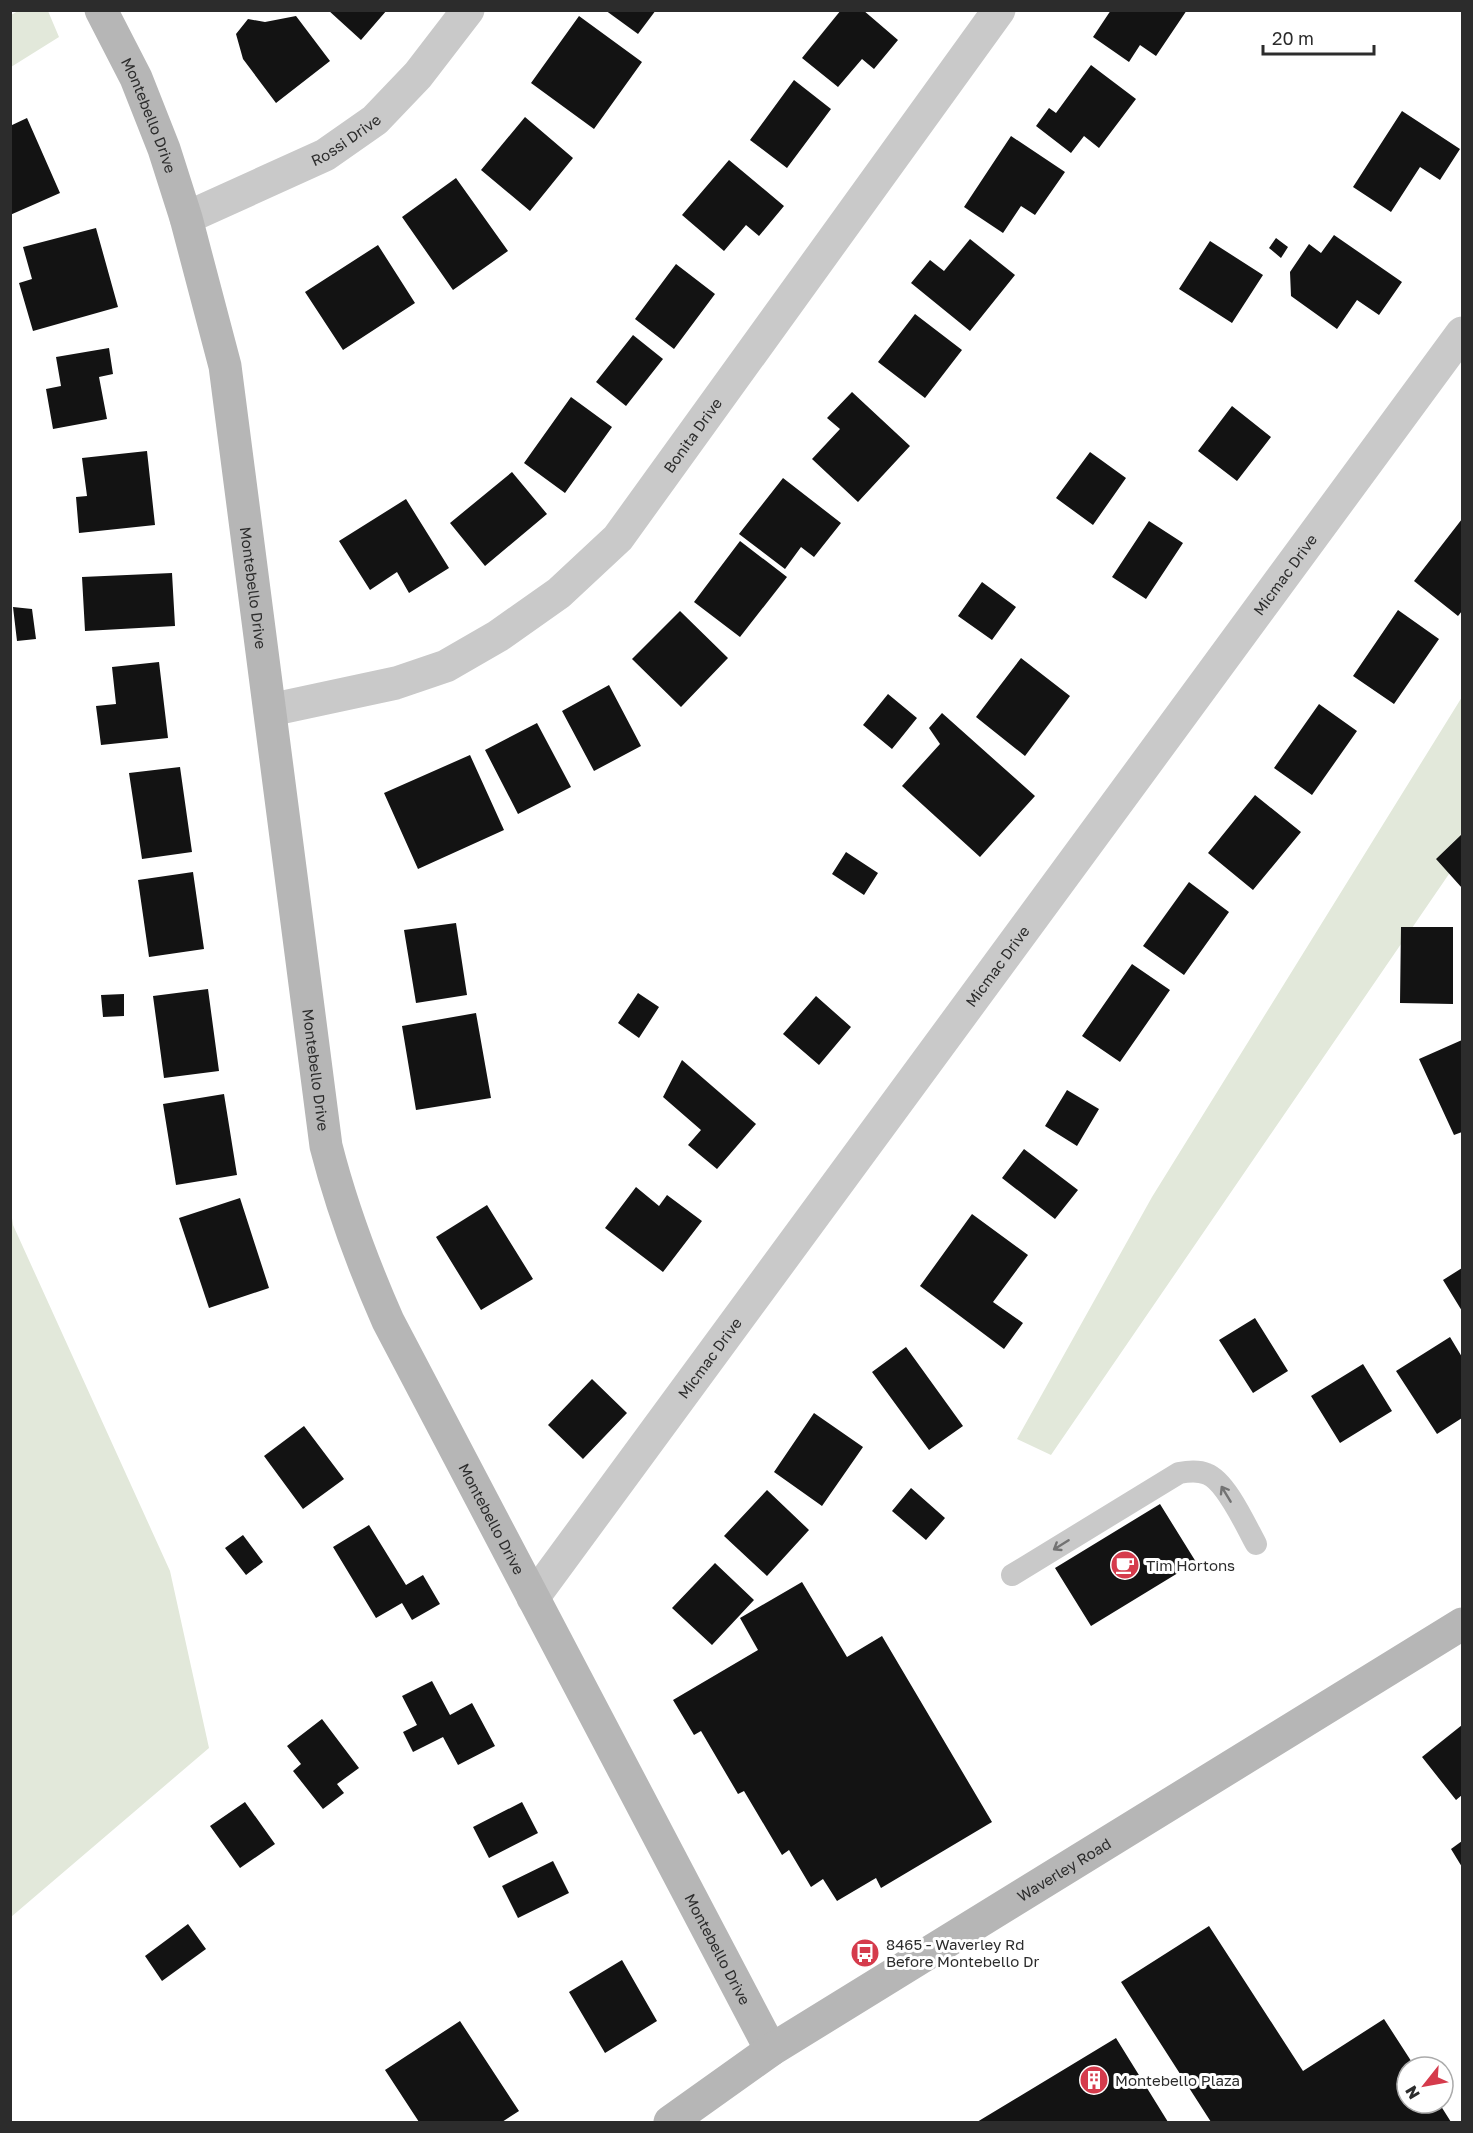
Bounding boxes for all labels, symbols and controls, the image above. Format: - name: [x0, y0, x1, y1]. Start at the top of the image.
- scale bar: [1263, 18, 1374, 56]
- text: 20 m: [1272, 27, 1314, 49]
- street label: Montebello Drive: [118, 54, 180, 176]
- street label: Rossi Drive: [308, 110, 385, 169]
- street label: Bonita Drive: [659, 394, 725, 476]
- street label: Montebello Drive: [237, 526, 271, 650]
- street label: Micmac Drive: [1249, 530, 1321, 618]
- street label: Micmac Drive: [961, 922, 1033, 1010]
- street label: Montebello Drive: [299, 1008, 333, 1132]
- street label: Micmac Drive: [674, 1314, 745, 1402]
- street label: Montebello Drive: [455, 1460, 529, 1578]
- one-way arrow: [1220, 1486, 1232, 1503]
- one-way arrow: [1053, 1540, 1070, 1552]
- cafe icon: Tim Hortons: [1109, 1549, 1141, 1581]
- place label: Tim Hortons: [1146, 1556, 1235, 1574]
- street label: Waverley Road: [1014, 1834, 1114, 1905]
- street label: Montebello Drive: [681, 1890, 755, 2008]
- place label: 8465 - Waverley Rd Before Montebello Dr: [886, 1935, 1039, 1970]
- bus stop icon: 8465 - Waverley Rd Before Montebello Dr: [849, 1937, 881, 1969]
- north arrow: [1395, 2055, 1455, 2115]
- building icon: Montebello Plaza: [1078, 2064, 1110, 2096]
- place label: Montebello Plaza: [1115, 2071, 1240, 2089]
- text: N: [1400, 2082, 1424, 2103]

